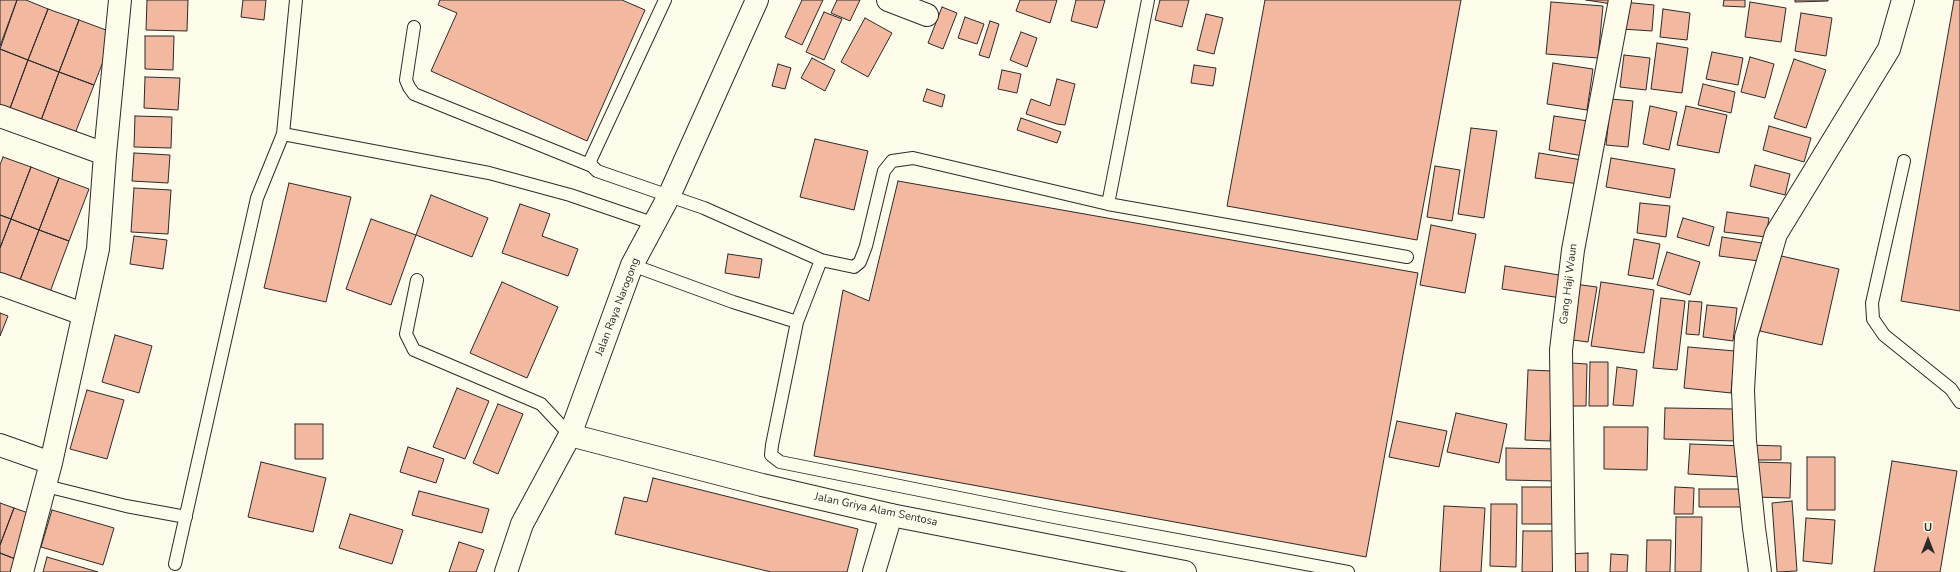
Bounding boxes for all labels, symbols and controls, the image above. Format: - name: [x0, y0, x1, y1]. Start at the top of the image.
- street label: Gang Haji Waun: [1557, 243, 1581, 325]
- street label: Jalan Raya Narogong: [593, 256, 643, 358]
- street label: Jalan Griya Alam Sentosa: [813, 491, 939, 529]
- north arrow: [1908, 520, 1948, 560]
- text: U: [1924, 520, 1932, 535]

